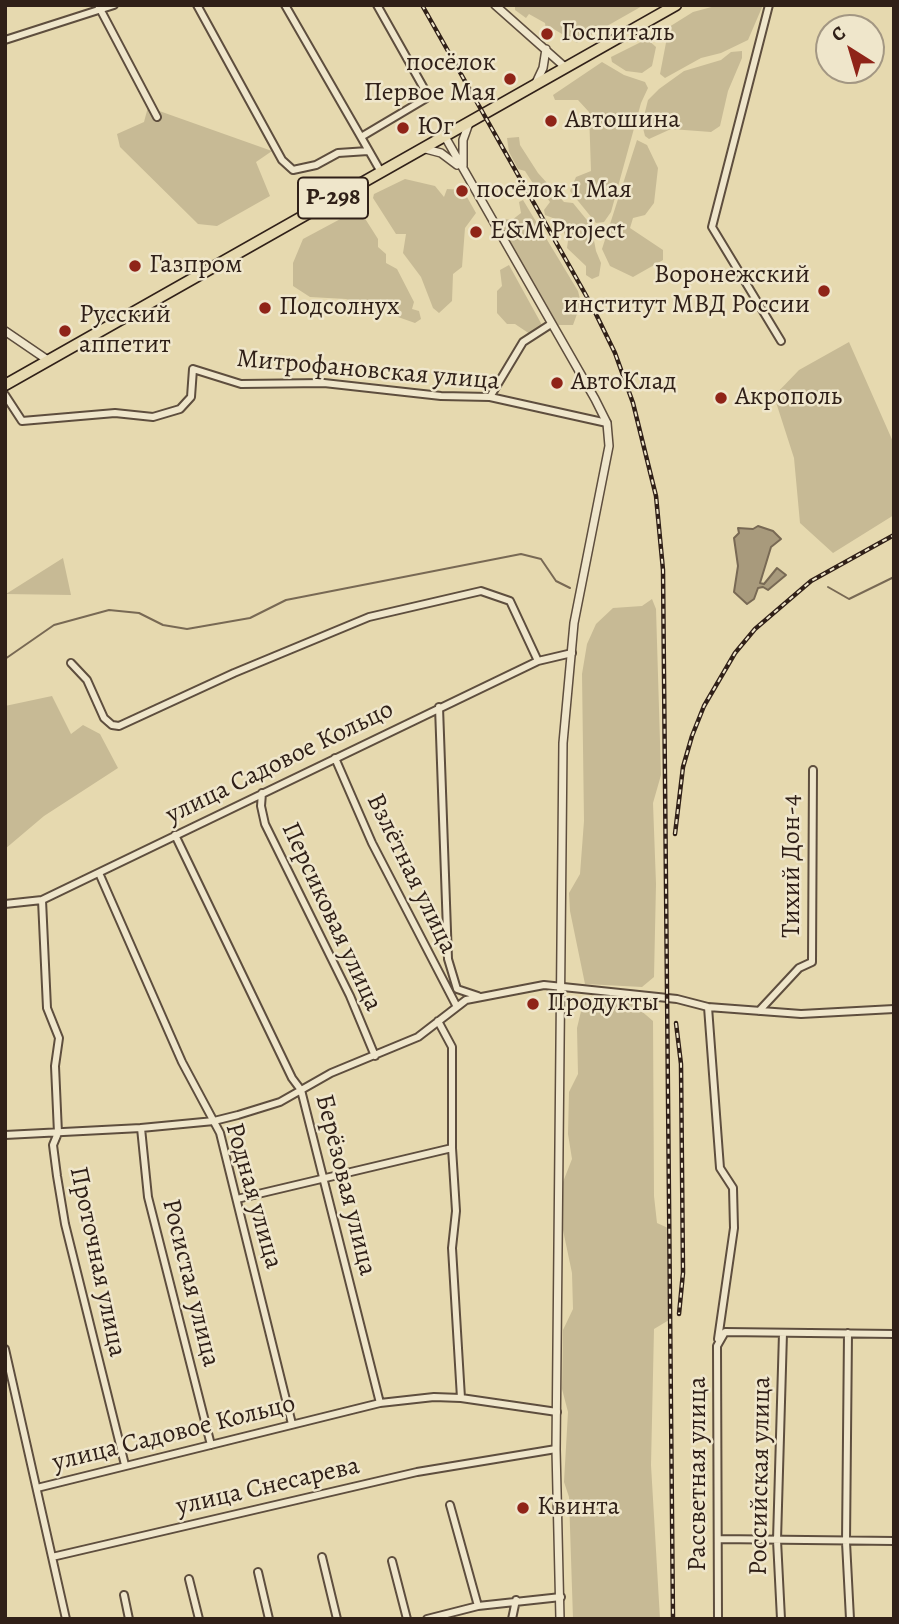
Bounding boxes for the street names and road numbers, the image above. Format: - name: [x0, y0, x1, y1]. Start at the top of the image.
- road number: Р-298: [298, 178, 368, 218]
- street label: Митрофановская улица: [235, 344, 501, 398]
- street label: улица Садовое Кольцо: [161, 694, 399, 832]
- street label: Взлётная улица: [359, 789, 463, 959]
- street label: Тихий Дон-4: [777, 794, 809, 938]
- street label: Персиковая улица: [274, 818, 388, 1016]
- street label: Берёзовая улица: [307, 1091, 383, 1279]
- street label: Родная улица: [217, 1119, 289, 1273]
- street label: Проточная улица: [62, 1164, 132, 1360]
- street label: Росистая улица: [154, 1196, 226, 1370]
- street label: Российская улица: [744, 1376, 778, 1576]
- street label: Рассветная улица: [683, 1377, 715, 1571]
- street label: улица Садовое Кольцо: [49, 1389, 299, 1479]
- street label: улица Снесарева: [173, 1451, 363, 1523]

